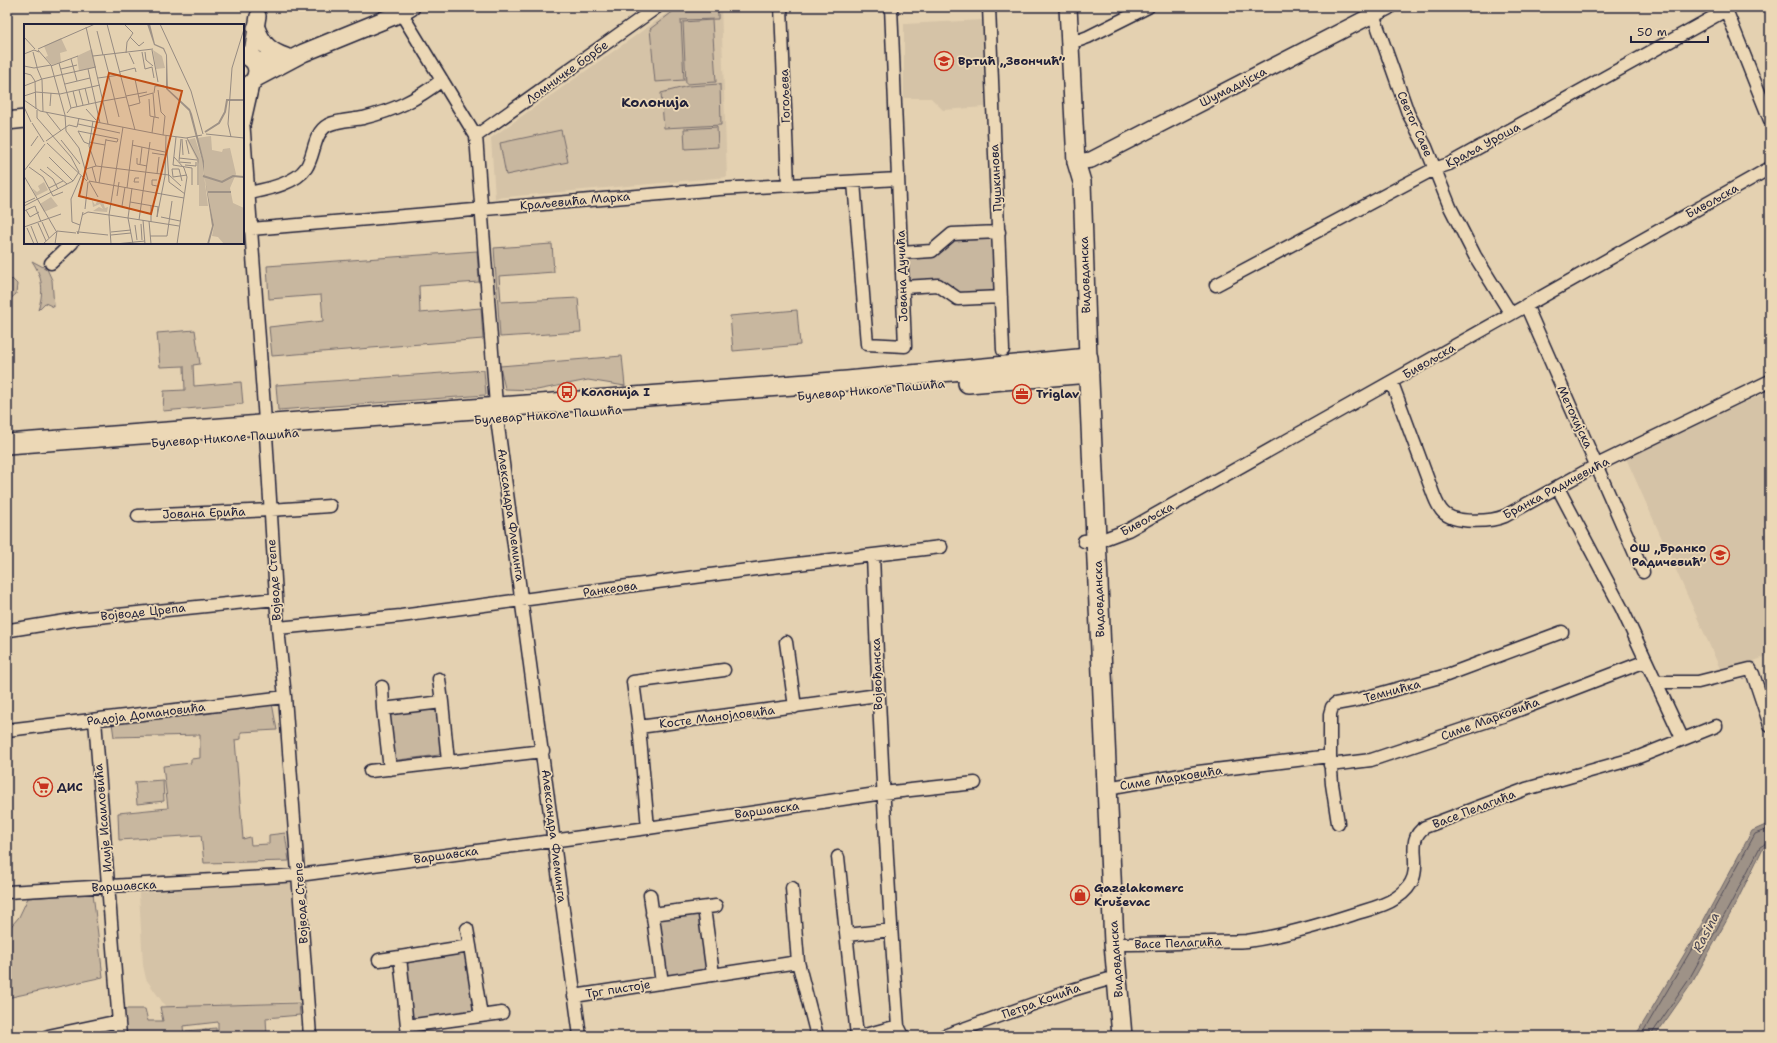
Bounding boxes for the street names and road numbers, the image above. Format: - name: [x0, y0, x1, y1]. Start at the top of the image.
- street label: Ломничке борбе: [523, 37, 611, 107]
- street label: Шумадијска: [1197, 63, 1270, 111]
- street label: Гогољева: [776, 68, 794, 123]
- street label: Светог Саве: [1393, 89, 1437, 160]
- street label: Краља Уроша: [1443, 118, 1523, 171]
- street label: Пушкинова: [986, 143, 1006, 212]
- street label: Бивољска: [1683, 180, 1742, 222]
- street label: Краљевића Марка: [519, 188, 631, 214]
- street label: Јована Дучића: [892, 229, 912, 322]
- street label: Видовданска: [1076, 236, 1094, 314]
- street label: Бивољска: [1400, 339, 1459, 382]
- street label: Булевар Николе Пашића: [796, 376, 946, 404]
- street label: Метохијска: [1553, 383, 1597, 452]
- street label: Булевар Николе Пашића: [473, 402, 623, 428]
- street label: Булевар Николе Пашића: [150, 425, 300, 451]
- street label: Александра Флеминга: [494, 447, 528, 583]
- street label: Бранка Радичевића: [1500, 453, 1612, 523]
- street label: Бивољска: [1118, 498, 1177, 540]
- street label: Јована Ерића: [162, 504, 246, 522]
- street label: Војводе Степе: [263, 538, 285, 621]
- street label: Видовданска: [1090, 560, 1108, 638]
- street label: Ранкеова: [582, 577, 639, 601]
- street label: Војводе Црепа: [100, 600, 187, 624]
- street label: Војвођанска: [868, 637, 886, 710]
- street label: Темнићка: [1362, 676, 1423, 706]
- street label: Симе Марковића: [1439, 694, 1542, 744]
- street label: Радоја Домановића: [86, 699, 207, 729]
- street label: Косте Манојловића: [658, 702, 776, 732]
- street label: Илије Исаиловића: [90, 762, 116, 873]
- street label: Симе Марковића: [1119, 762, 1224, 794]
- street label: Александра Флеминга: [538, 768, 570, 904]
- street label: Васе Пелагића: [1430, 786, 1518, 832]
- street label: Варшавска: [734, 797, 801, 822]
- street label: Варшавска: [413, 842, 480, 867]
- street label: Војводе Степе: [290, 861, 312, 944]
- street label: Варшавска: [91, 876, 157, 896]
- street label: Видовданска: [1105, 919, 1127, 998]
- street label: Васе Пелагића: [1134, 933, 1223, 953]
- street label: Трг пистоје: [584, 976, 652, 1002]
- street label: Петра Кочића: [1000, 979, 1083, 1023]

